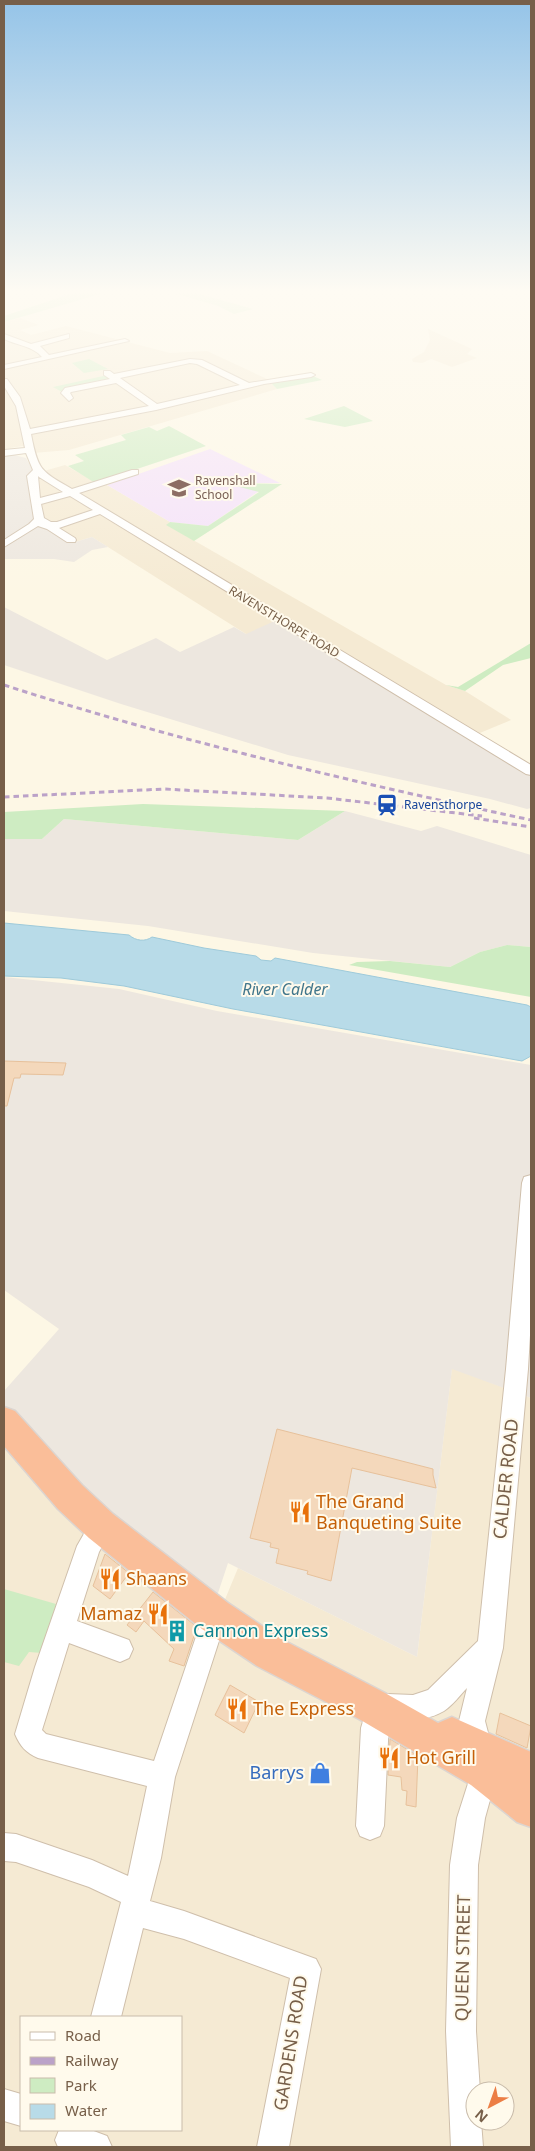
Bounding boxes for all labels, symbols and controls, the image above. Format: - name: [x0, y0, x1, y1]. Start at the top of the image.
- place label: Ravenshall School: [195, 472, 256, 503]
- school or university icon: Ravenshall School: [166, 475, 192, 501]
- street label: RAVENSTHORPE ROAD: [226, 582, 343, 662]
- station icon: Ravensthorpe: [374, 792, 400, 818]
- place label: Ravensthorpe: [404, 796, 483, 813]
- water label: River Calder: [242, 978, 328, 1000]
- street label: CALDER ROAD: [487, 1418, 523, 1540]
- place label: The Grand Banqueting Suite: [316, 1489, 462, 1534]
- restaurant icon: The Grand Banqueting Suite: [287, 1499, 313, 1525]
- restaurant icon: Shaans: [97, 1566, 123, 1592]
- place label: Shaans: [126, 1566, 187, 1590]
- place label: Mamaz: [80, 1601, 142, 1625]
- restaurant icon: Mamaz: [145, 1601, 171, 1627]
- building icon: Cannon Express: [164, 1618, 190, 1644]
- place label: Cannon Express: [193, 1618, 329, 1642]
- restaurant icon: The Express: [224, 1696, 250, 1722]
- place label: The Express: [253, 1696, 354, 1720]
- restaurant icon: Hot Grill: [376, 1745, 402, 1771]
- place label: Hot Grill: [406, 1745, 476, 1769]
- place label: Barrys: [250, 1760, 304, 1784]
- shop icon: Barrys: [307, 1760, 333, 1786]
- street label: QUEEN STREET: [449, 1894, 475, 2022]
- street label: GARDENS ROAD: [267, 1973, 313, 2112]
- legend: [20, 2016, 182, 2131]
- text: Road: [65, 2025, 101, 2045]
- text: Railway: [65, 2050, 119, 2070]
- text: Park: [65, 2075, 97, 2095]
- north arrow: [465, 2081, 515, 2131]
- text: Water: [65, 2100, 107, 2120]
- text: N: [471, 2105, 492, 2127]

